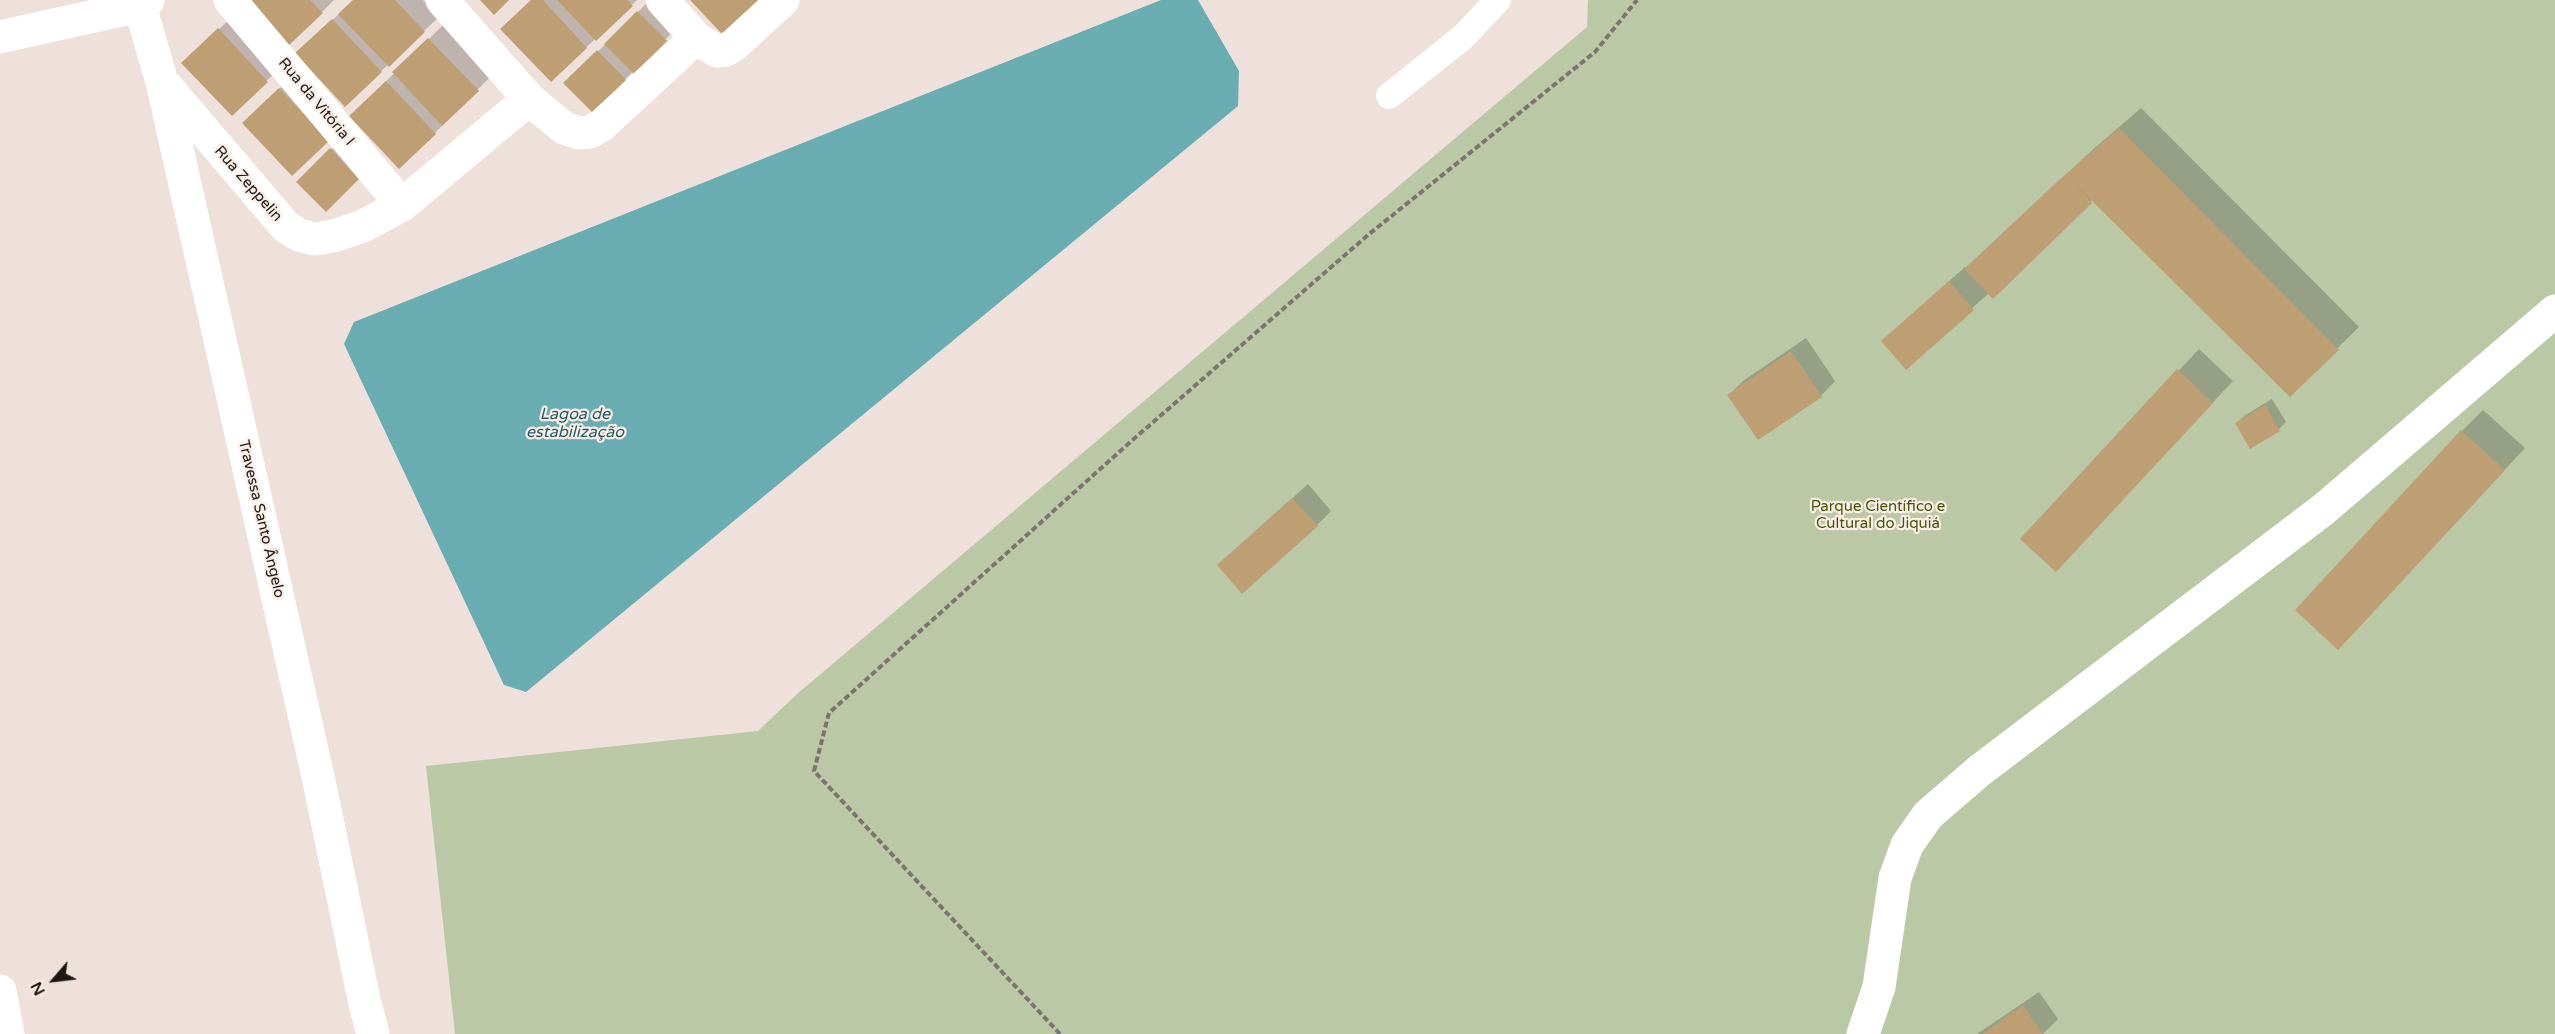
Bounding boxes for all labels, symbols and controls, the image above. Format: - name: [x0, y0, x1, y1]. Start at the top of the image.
- street label: Rua da Vitória I: [274, 55, 358, 149]
- street label: Rua Zeppelin: [210, 143, 286, 225]
- water label: Lagoa de estabilização: [526, 405, 624, 443]
- street label: Travessa Santo Ângelo: [234, 438, 288, 600]
- park label: Parque Científico e Cultural do Jiquiá: [1811, 498, 1945, 533]
- north arrow: [24, 950, 84, 1010]
- text: N: [26, 978, 50, 999]

